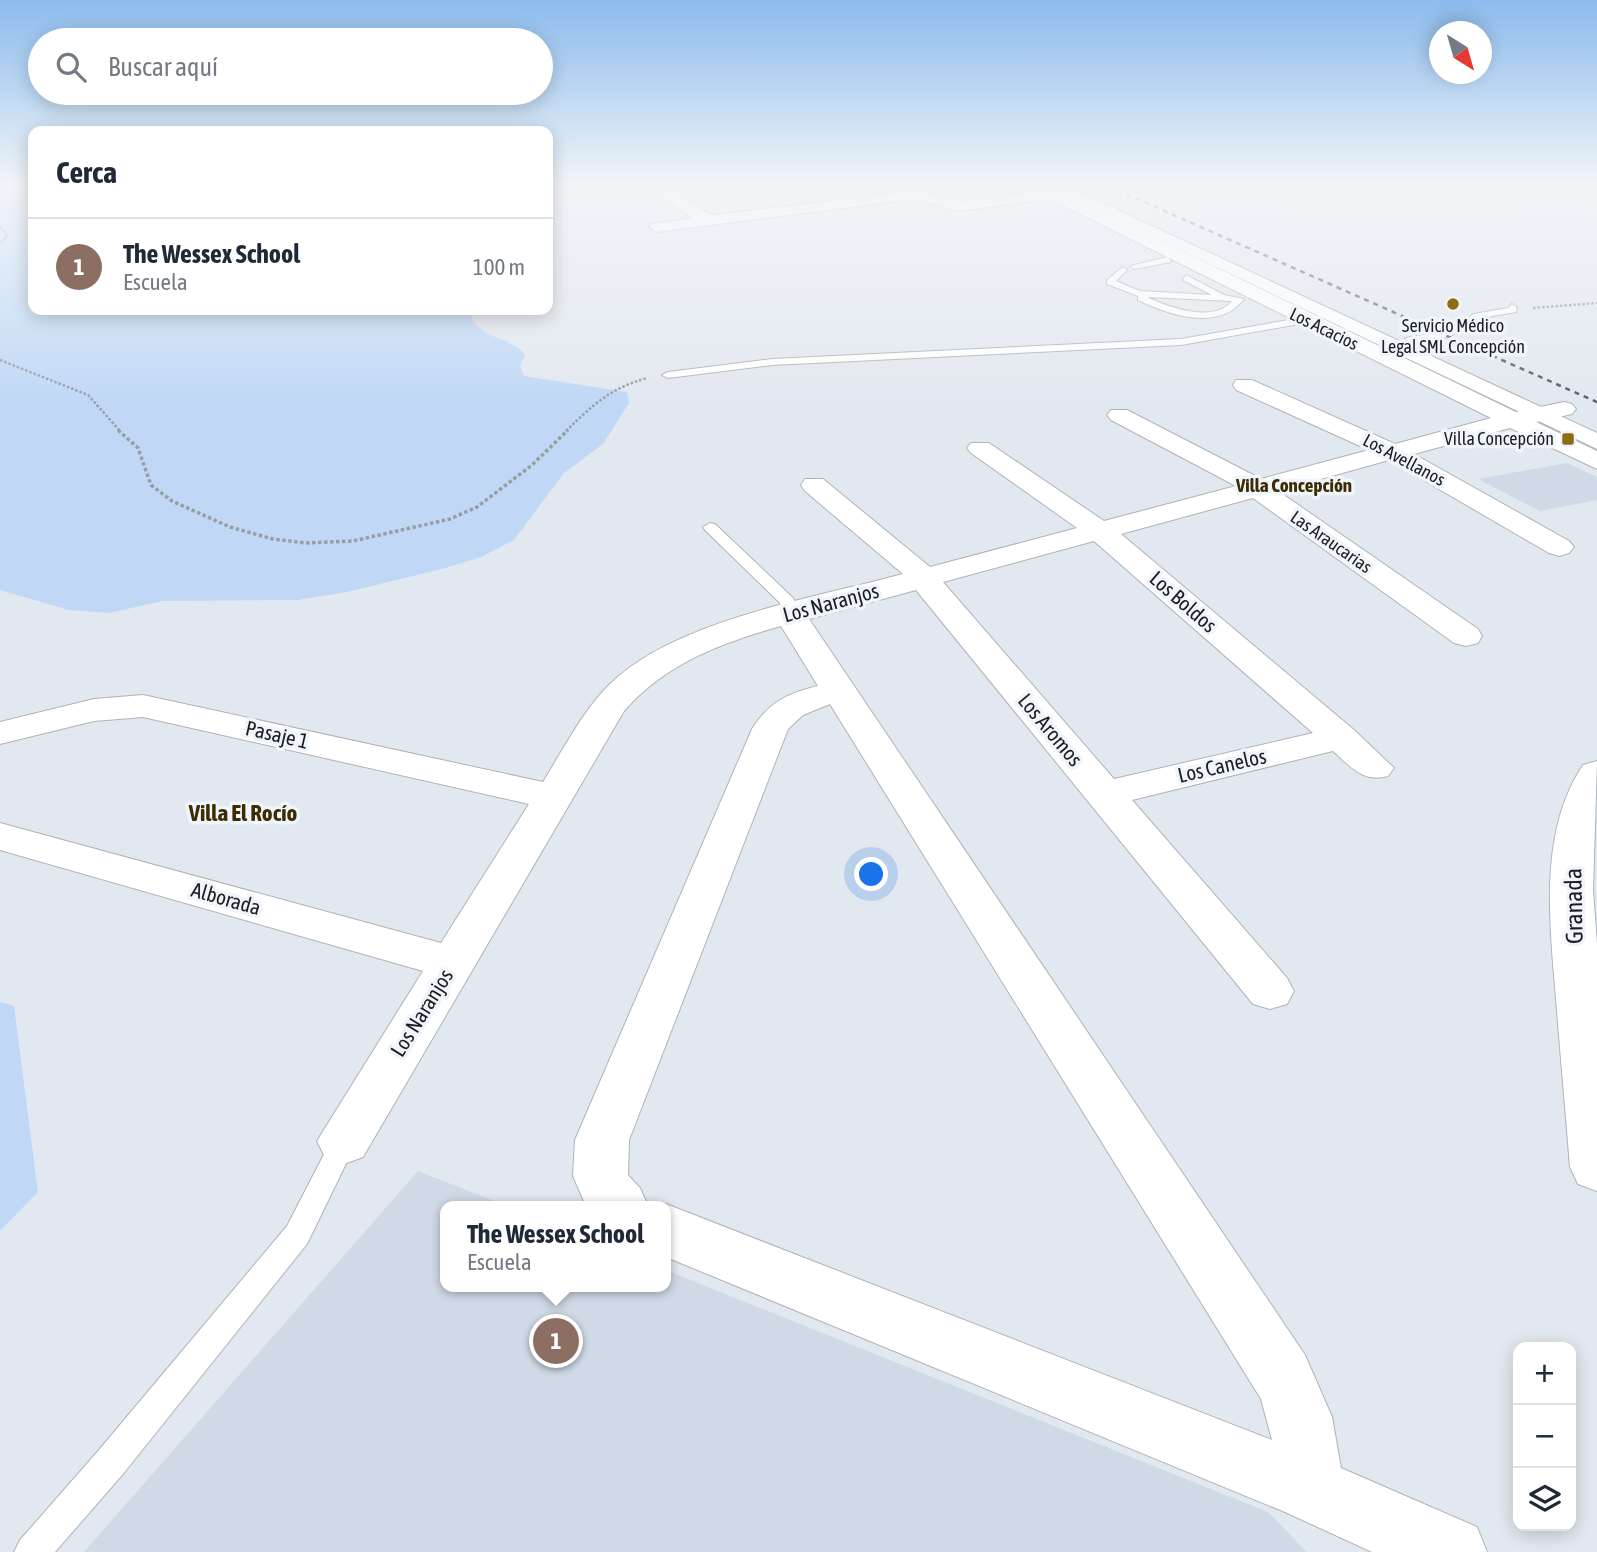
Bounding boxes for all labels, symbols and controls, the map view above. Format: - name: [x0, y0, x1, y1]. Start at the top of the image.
- north arrow: [1429, 21, 1492, 84]
- search box: [28, 28, 553, 105]
- icon: search: [52, 48, 90, 86]
- text: Buscar aquí: [108, 52, 218, 82]
- text: Cerca: [56, 155, 117, 189]
- text: The Wessex School: [123, 239, 300, 269]
- text: 1: [74, 254, 84, 280]
- text: 100 m: [473, 254, 525, 280]
- text: Escuela: [123, 269, 188, 295]
- marker: Servicio Médico Legal SML Concepción: [1445, 296, 1461, 312]
- street label: Los Acacios: [1286, 303, 1362, 354]
- place label: Servicio Médico Legal SML Concepción: [1381, 315, 1525, 357]
- place label: Villa Concepción: [1444, 428, 1554, 449]
- street label: Los Avellanos: [1360, 429, 1449, 490]
- marker: Villa Concepción: [1560, 431, 1576, 447]
- district label: Villa Concepción: [1235, 474, 1352, 496]
- street label: Las Araucarias: [1287, 506, 1376, 577]
- street label: Los Boldos: [1145, 566, 1222, 637]
- street label: Los Naranjos: [780, 578, 881, 626]
- street label: Los Aromos: [1014, 688, 1088, 770]
- street label: Pasaje 1: [243, 715, 311, 753]
- street label: Los Canelos: [1175, 743, 1268, 787]
- district label: Villa El Rocío: [188, 800, 297, 826]
- your location: [854, 857, 888, 891]
- street label: Granada: [1559, 868, 1588, 944]
- street label: Alborada: [189, 877, 264, 919]
- street label: Los Naranjos: [385, 964, 457, 1061]
- popup: [440, 1201, 671, 1292]
- text: The Wessex School: [467, 1219, 644, 1249]
- text: Escuela: [467, 1249, 532, 1275]
- pin: 1: [533, 1315, 579, 1367]
- map controls: [1513, 1342, 1576, 1531]
- button: +: [1513, 1342, 1576, 1405]
- button: −: [1513, 1405, 1576, 1468]
- button: layers: [1513, 1468, 1576, 1531]

